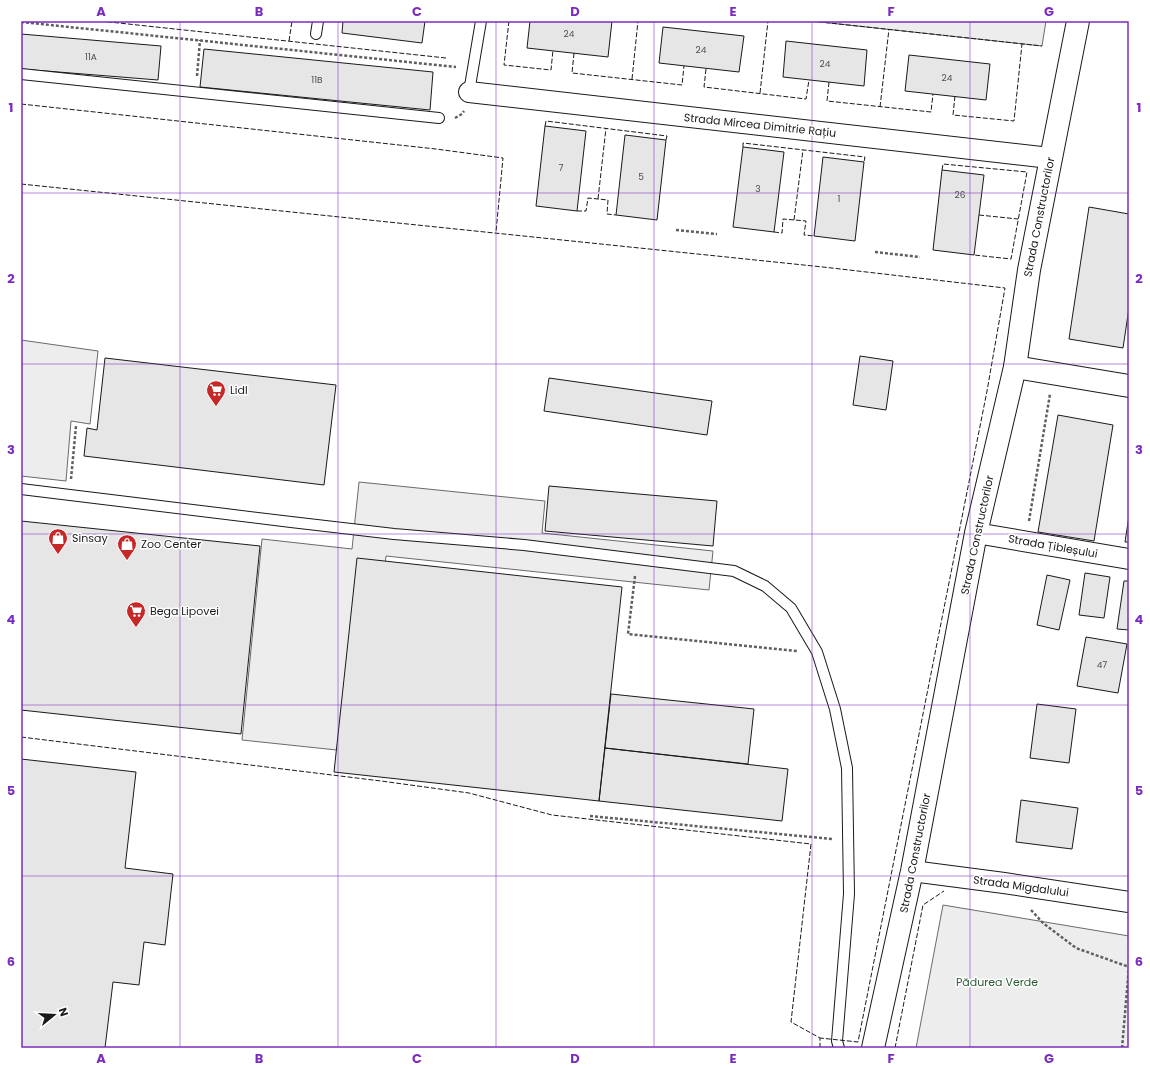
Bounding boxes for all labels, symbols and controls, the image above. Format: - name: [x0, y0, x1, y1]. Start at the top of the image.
- text: A: [96, 2, 106, 21]
- text: B: [255, 2, 264, 21]
- text: C: [412, 2, 422, 21]
- text: D: [570, 2, 580, 21]
- text: E: [729, 2, 737, 21]
- text: F: [887, 2, 895, 21]
- text: G: [1044, 2, 1054, 21]
- house number: 24: [564, 28, 575, 40]
- house number: 24: [696, 44, 707, 56]
- house number: 11A: [85, 51, 97, 63]
- house number: 24: [820, 58, 831, 70]
- house number: 24: [942, 72, 953, 84]
- house number: 11B: [311, 74, 323, 86]
- text: 1: [9, 98, 13, 117]
- text: 1: [1137, 98, 1141, 117]
- street label: Strada Mircea Dimitrie Rațiu: [683, 109, 837, 141]
- street label: Strada Constructorilor: [1020, 156, 1058, 278]
- house number: 7: [559, 162, 564, 174]
- house number: 5: [638, 171, 644, 183]
- house number: 3: [755, 183, 761, 195]
- house number: 26: [955, 189, 966, 201]
- house number: 1: [838, 193, 841, 205]
- text: 2: [7, 269, 15, 288]
- text: 2: [1135, 269, 1143, 288]
- supermarket icon: Lidl: [205, 379, 227, 407]
- place label: Lidl: [230, 382, 248, 398]
- text: 3: [7, 440, 15, 459]
- text: 3: [1135, 440, 1143, 459]
- street label: Strada Constructorilor: [957, 474, 997, 596]
- shop icon: Sinsay: [47, 527, 69, 555]
- place label: Sinsay: [72, 530, 108, 546]
- street label: Strada Țibleșului: [1007, 530, 1099, 562]
- shop icon: Zoo Center: [116, 533, 138, 561]
- place label: Zoo Center: [141, 536, 201, 552]
- supermarket icon: Bega Lipovei: [125, 600, 147, 628]
- place label: Bega Lipovei: [150, 603, 219, 619]
- text: 4: [7, 610, 16, 629]
- text: 4: [1135, 610, 1144, 629]
- house number: 47: [1097, 659, 1107, 671]
- text: 5: [7, 781, 15, 800]
- text: 5: [1135, 781, 1143, 800]
- street label: Strada Constructorilor: [896, 792, 934, 914]
- street label: Strada Migdalului: [972, 871, 1070, 901]
- text: 6: [7, 952, 15, 971]
- text: 6: [1135, 952, 1143, 971]
- park label: Pădurea Verde: [956, 974, 1038, 990]
- north arrow: [34, 995, 74, 1035]
- text: N: [55, 1005, 72, 1018]
- text: A: [96, 1049, 106, 1068]
- text: B: [255, 1049, 264, 1068]
- text: C: [412, 1049, 422, 1068]
- text: D: [570, 1049, 580, 1068]
- text: E: [729, 1049, 737, 1068]
- text: F: [887, 1049, 895, 1068]
- text: G: [1044, 1049, 1054, 1068]

